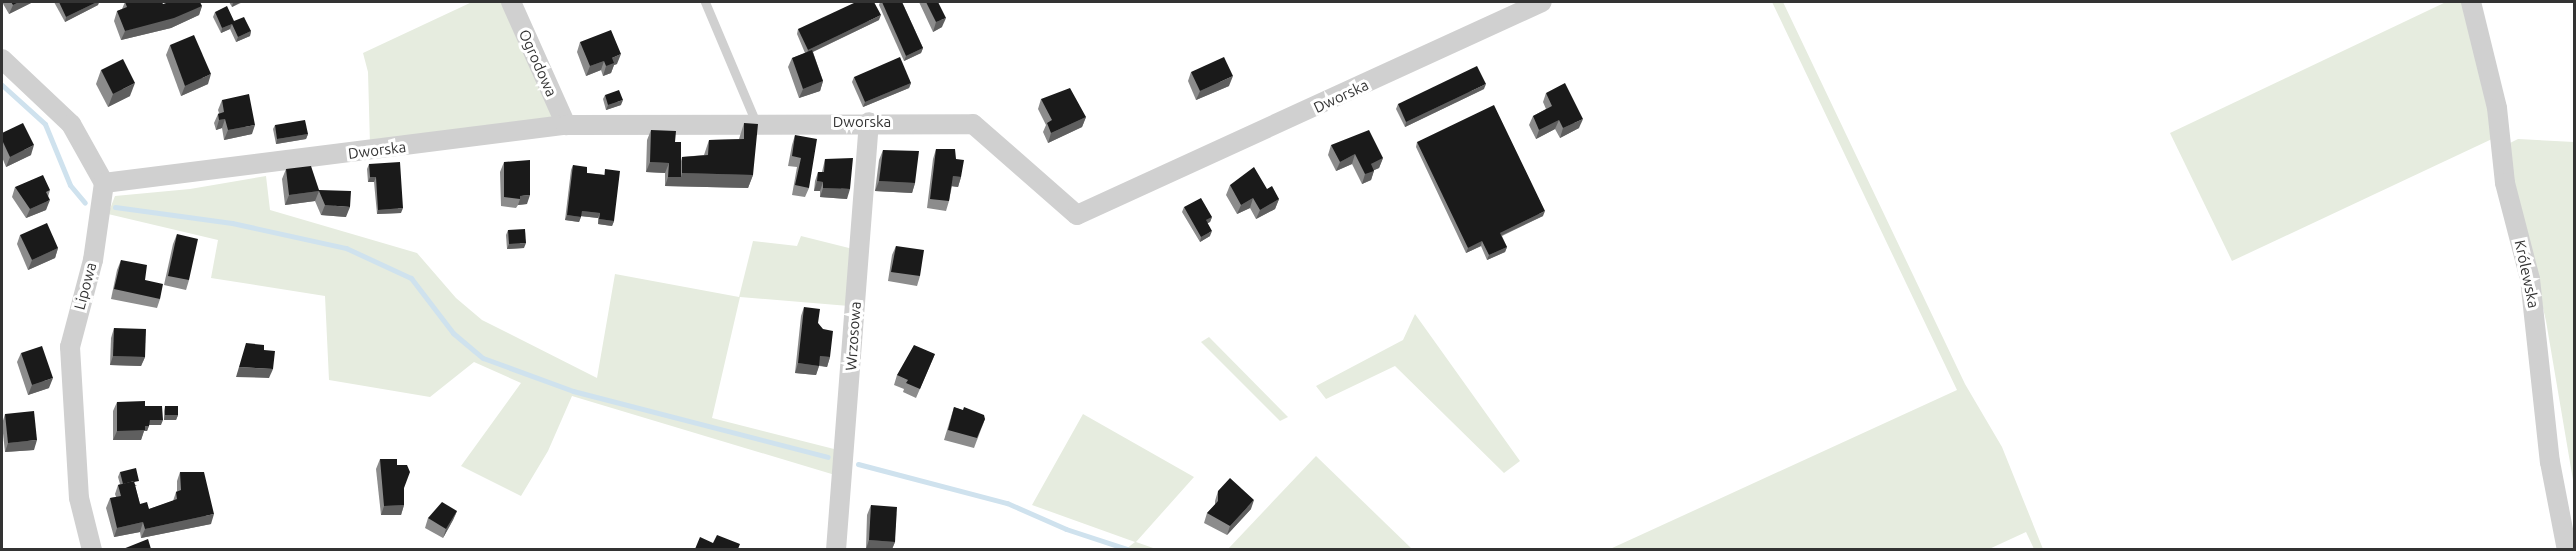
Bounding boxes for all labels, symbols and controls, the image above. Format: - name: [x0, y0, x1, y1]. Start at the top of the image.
- street label: Ogrodowa: [515, 27, 561, 99]
- street label: Dworska: [1311, 75, 1371, 117]
- street label: Dworska: [833, 113, 891, 131]
- street label: Dworska: [347, 138, 407, 162]
- street label: Królewska: [2511, 238, 2543, 310]
- street label: Lipowa: [70, 260, 100, 312]
- street label: Wrzosowa: [842, 301, 864, 371]

